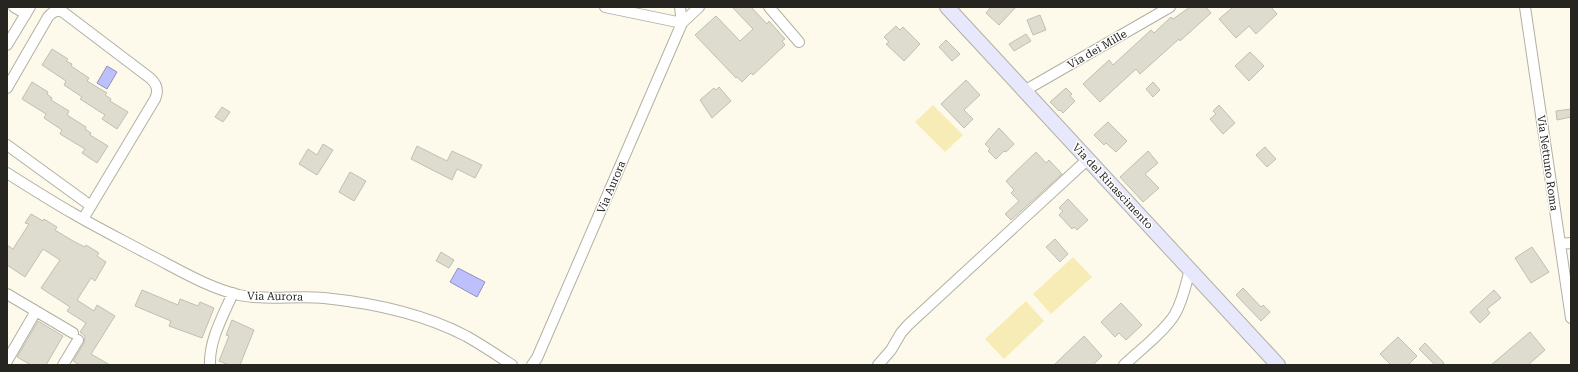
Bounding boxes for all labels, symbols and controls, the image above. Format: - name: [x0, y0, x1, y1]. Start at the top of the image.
- street label: Via dei Mille: [1065, 27, 1129, 72]
- street label: Via Nettuno Roma: [1534, 114, 1561, 212]
- street label: Via del Rinascimento: [1070, 141, 1156, 232]
- street label: Via Aurora: [595, 159, 628, 215]
- street label: Via Aurora: [247, 290, 303, 303]

